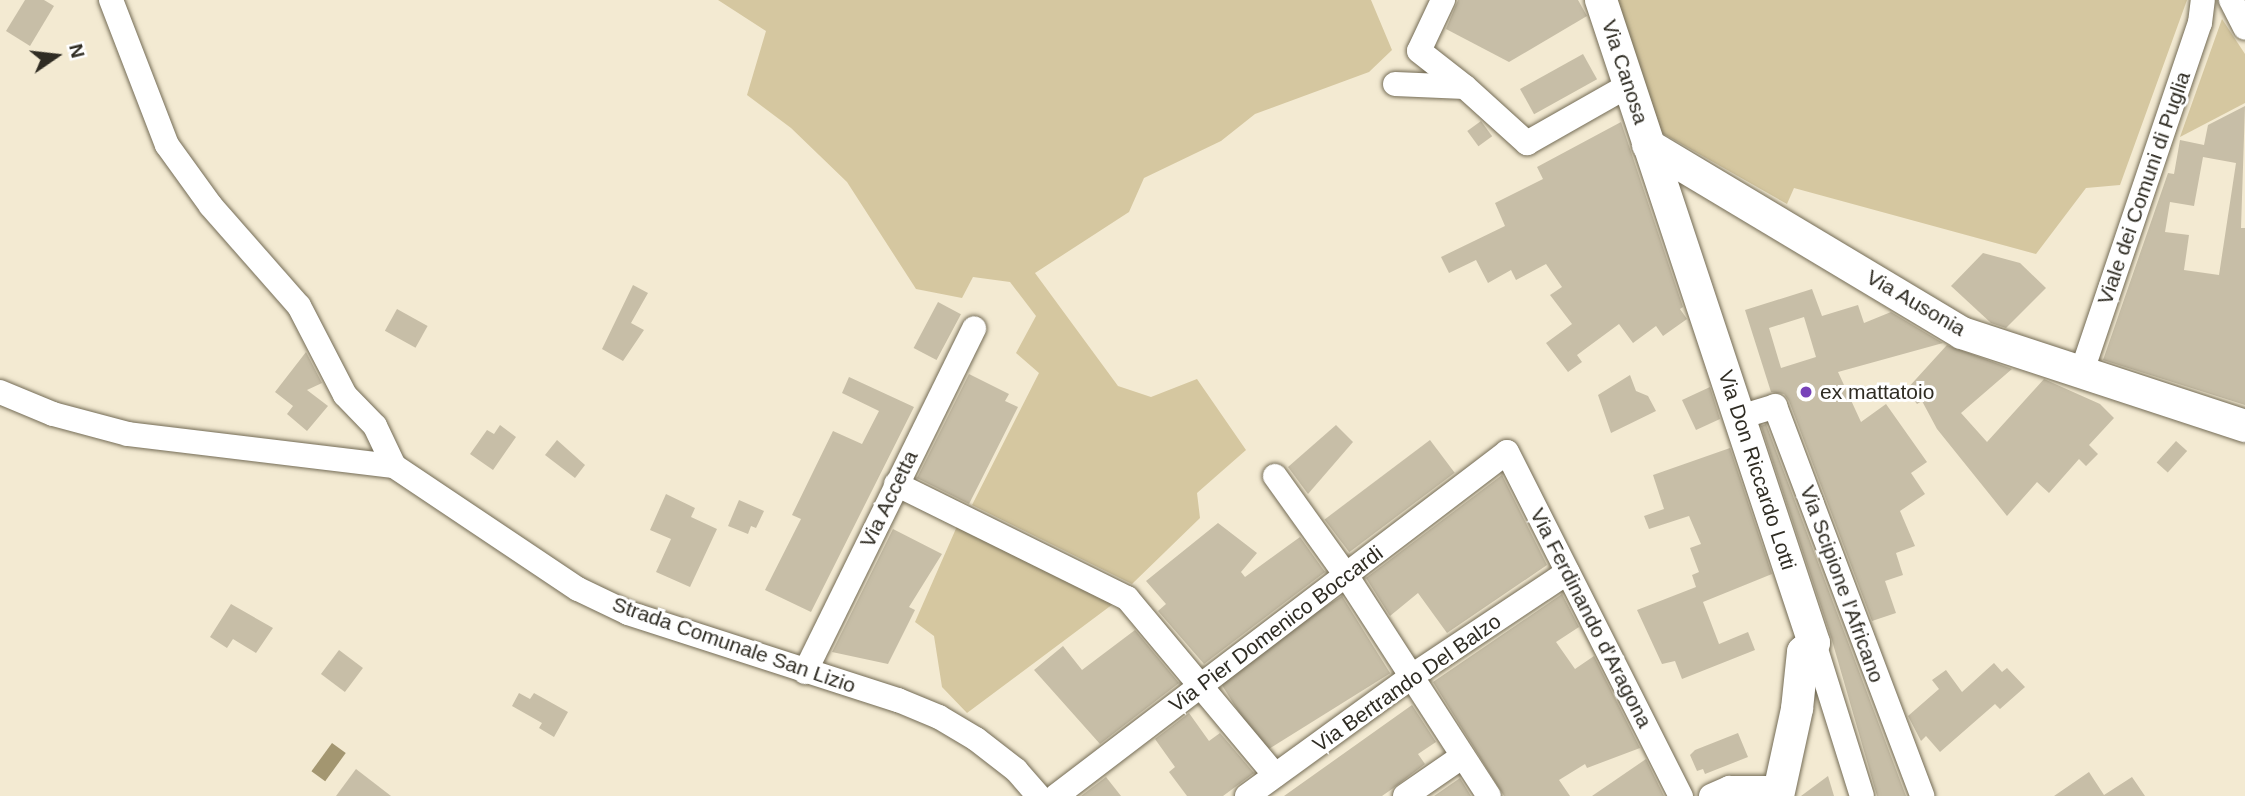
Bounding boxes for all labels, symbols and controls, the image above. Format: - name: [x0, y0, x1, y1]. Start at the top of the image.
- street label: Via Canosa: [1596, 17, 1654, 127]
- north arrow: [21, 21, 91, 91]
- text: N: [65, 42, 89, 60]
- street label: Viale dei Comuni di Puglia: [2092, 68, 2196, 308]
- street label: Via Ausonia: [1861, 264, 1971, 342]
- street label: Via Don Riccardo Lotti: [1713, 367, 1801, 573]
- place label: ex mattatoio: [1820, 379, 1934, 405]
- marker: ex mattatoio: [1798, 384, 1814, 400]
- street label: Via Accetta: [854, 446, 924, 552]
- street label: Via Scipione l'Africano: [1795, 482, 1889, 686]
- street label: Via Ferdinando d'Aragona: [1525, 504, 1657, 732]
- street label: Via Pier Domenico Boccardi: [1164, 540, 1388, 718]
- street label: Strada Comunale San Lizio: [609, 591, 859, 699]
- street label: Via Bertrando Del Balzo: [1308, 609, 1506, 757]

